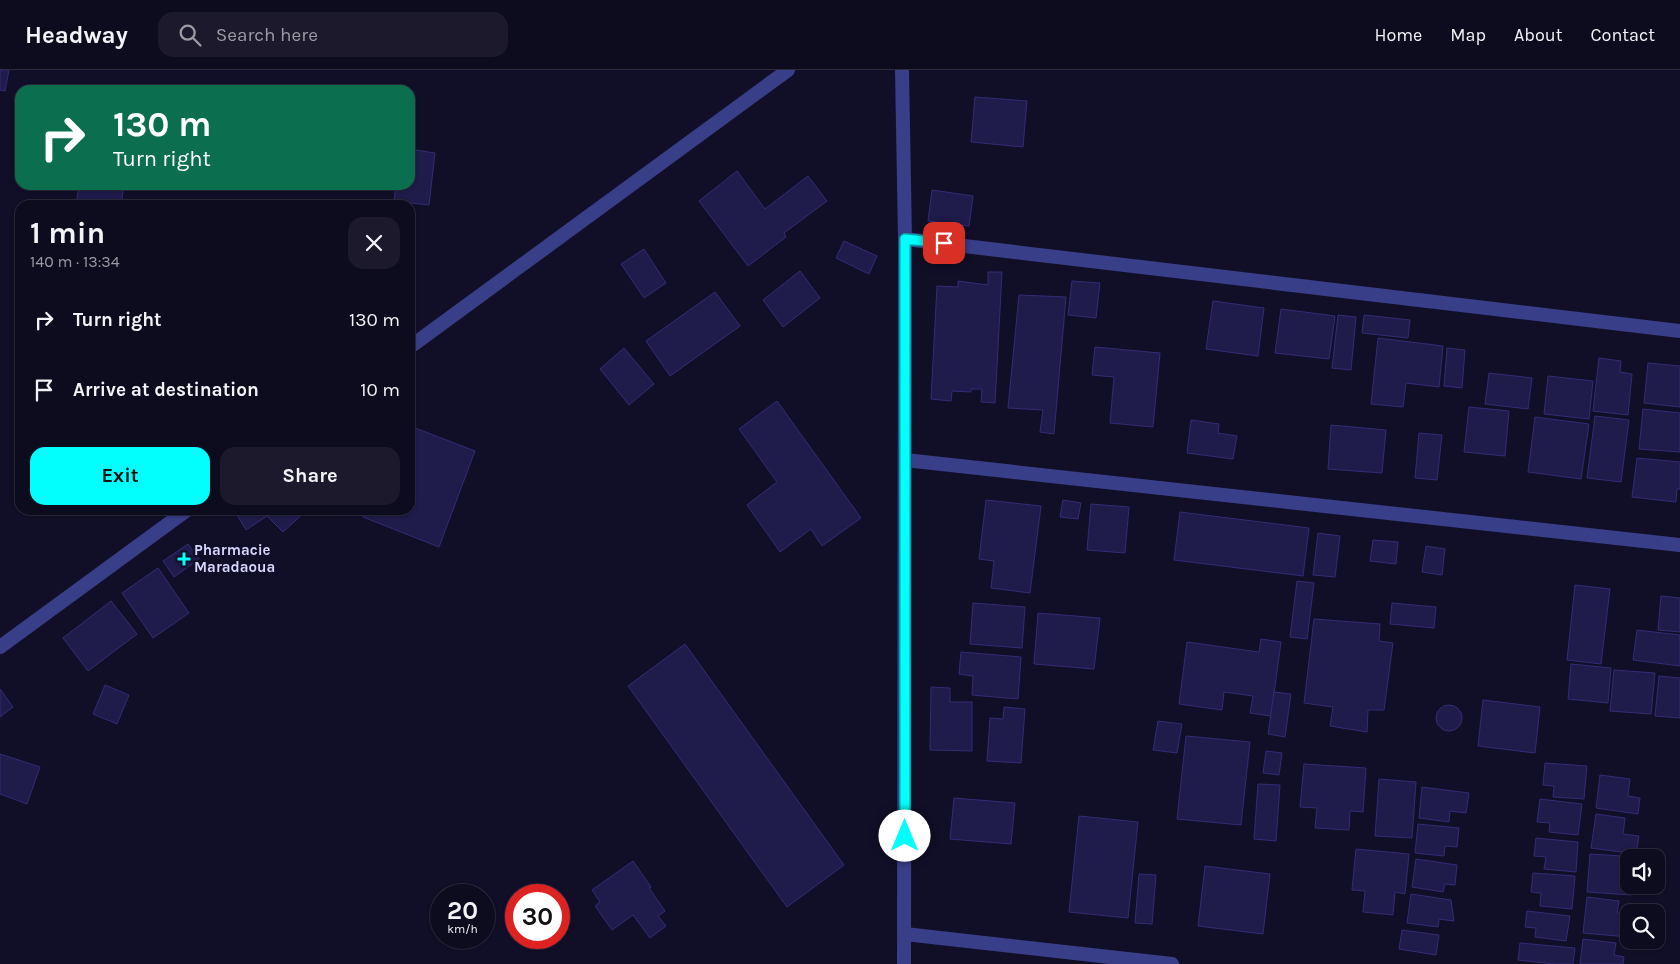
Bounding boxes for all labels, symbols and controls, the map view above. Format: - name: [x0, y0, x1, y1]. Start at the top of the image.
- search box: [158, 12, 508, 57]
- text: Headway: [25, 21, 128, 49]
- icon: search: [176, 21, 204, 49]
- text: Search here: [216, 24, 318, 46]
- text: Home: [1374, 24, 1422, 46]
- text: Map: [1450, 24, 1486, 46]
- text: About: [1514, 24, 1563, 46]
- text: Contact: [1591, 24, 1655, 46]
- text: 130 m: [113, 104, 211, 145]
- icon: right: [30, 105, 95, 170]
- text: Turn right: [113, 146, 211, 172]
- text: 1 min: [30, 215, 105, 251]
- button: close: [348, 217, 400, 269]
- pin: [923, 222, 965, 264]
- icon: arrive: [930, 229, 958, 257]
- text: 140 m · 13:34: [30, 252, 120, 271]
- icon: right: [30, 306, 58, 334]
- text: Turn right: [73, 309, 162, 331]
- text: 130 m: [349, 309, 400, 331]
- icon: arrive: [30, 376, 58, 404]
- text: Arrive at destination: [73, 379, 259, 401]
- text: 10 m: [360, 379, 400, 401]
- button: Exit: [30, 447, 210, 505]
- button: Share: [220, 447, 400, 505]
- place label: Pharmacie Maradaoua: [194, 541, 275, 576]
- marker: Pharmacie Maradaoua: [178, 553, 190, 565]
- position arrow: [878, 809, 930, 861]
- map controls: [1620, 849, 1665, 949]
- button: sound: [1620, 849, 1665, 894]
- speed limit sign: 30: [505, 884, 570, 949]
- text: 20: [447, 896, 478, 925]
- button: search: [1620, 904, 1665, 949]
- text: km/h: [447, 922, 478, 936]

